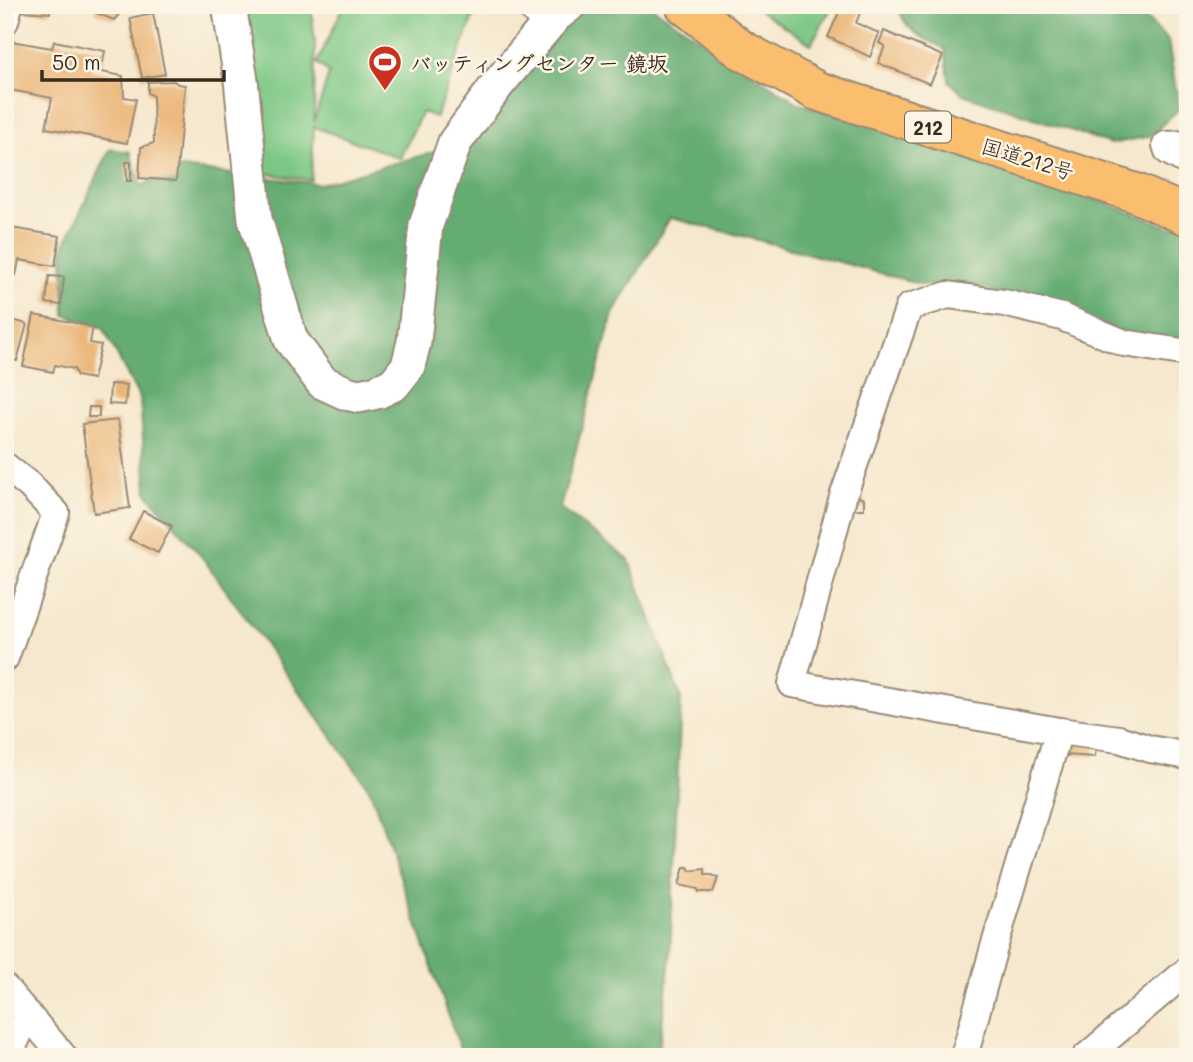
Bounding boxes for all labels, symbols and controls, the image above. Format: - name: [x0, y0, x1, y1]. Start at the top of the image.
- scale bar: [42, 38, 224, 82]
- sports icon: バッティングセンター 鏡坂: [366, 43, 404, 92]
- text: 50 m: [52, 48, 101, 75]
- place label: バッティングセンター 鏡坂: [410, 49, 668, 76]
- road number: 212: [905, 111, 951, 142]
- street label: 国道212号: [978, 131, 1078, 185]

